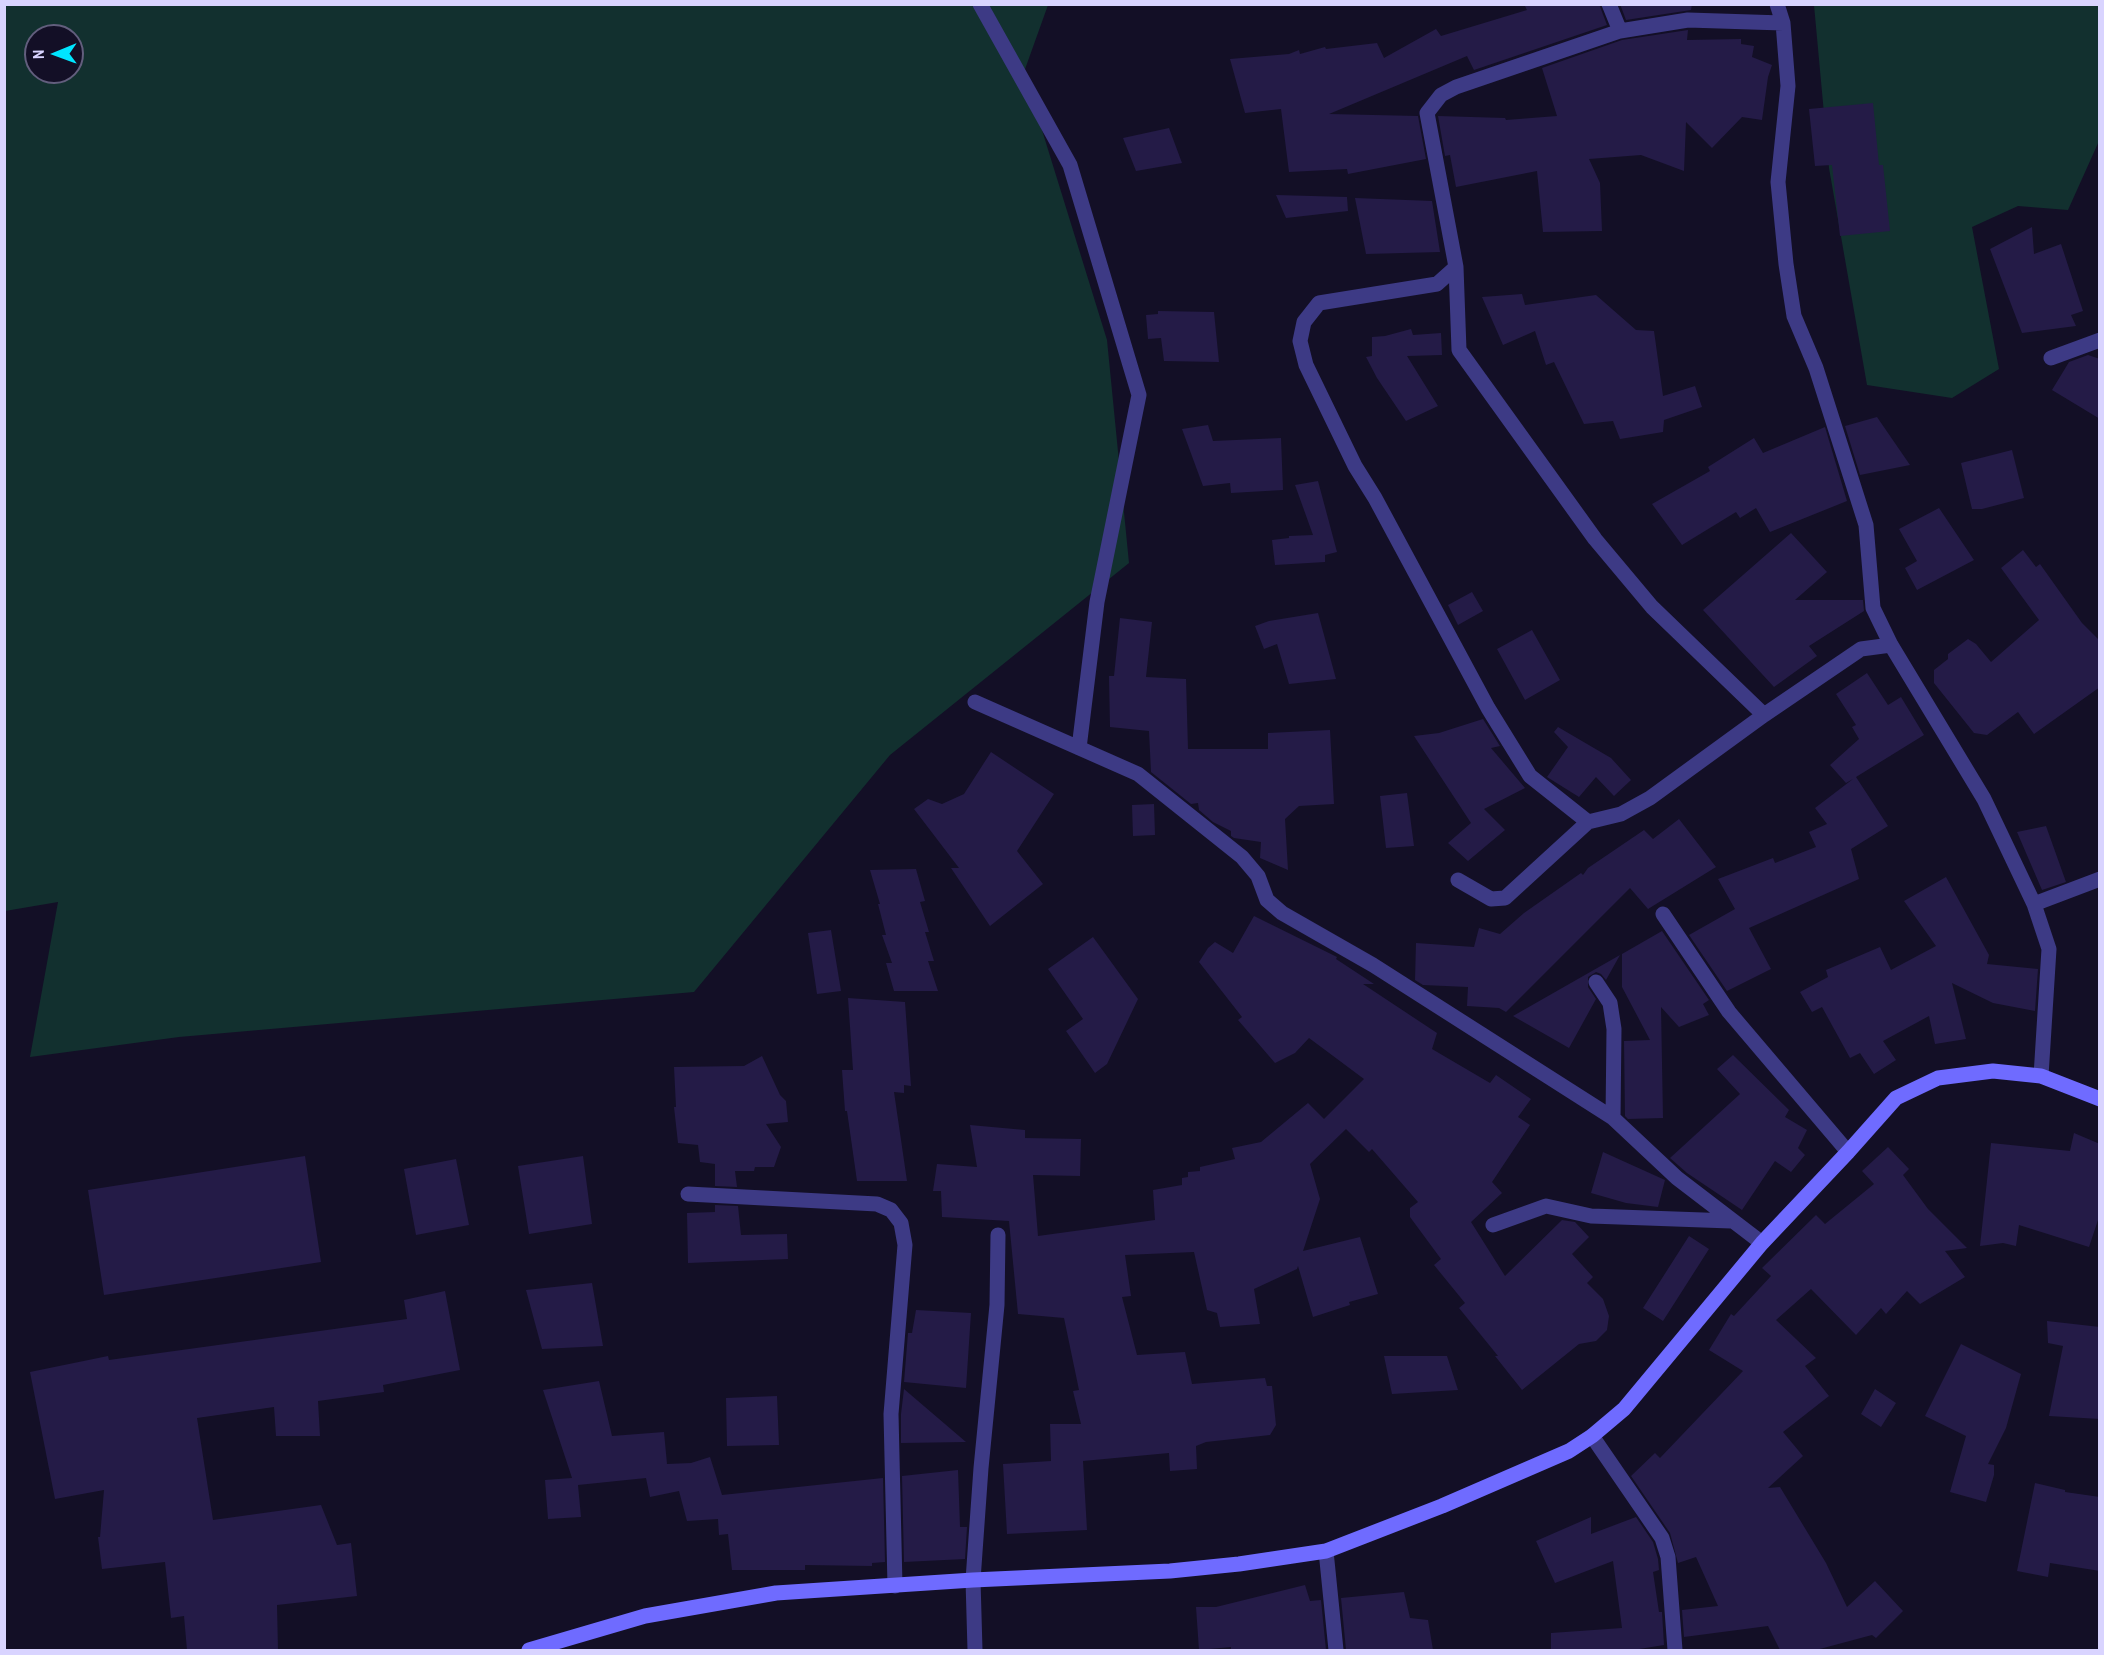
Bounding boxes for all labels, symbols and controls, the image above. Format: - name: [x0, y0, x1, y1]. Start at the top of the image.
- north arrow: [24, 24, 84, 84]
- text: N: [27, 49, 49, 59]

